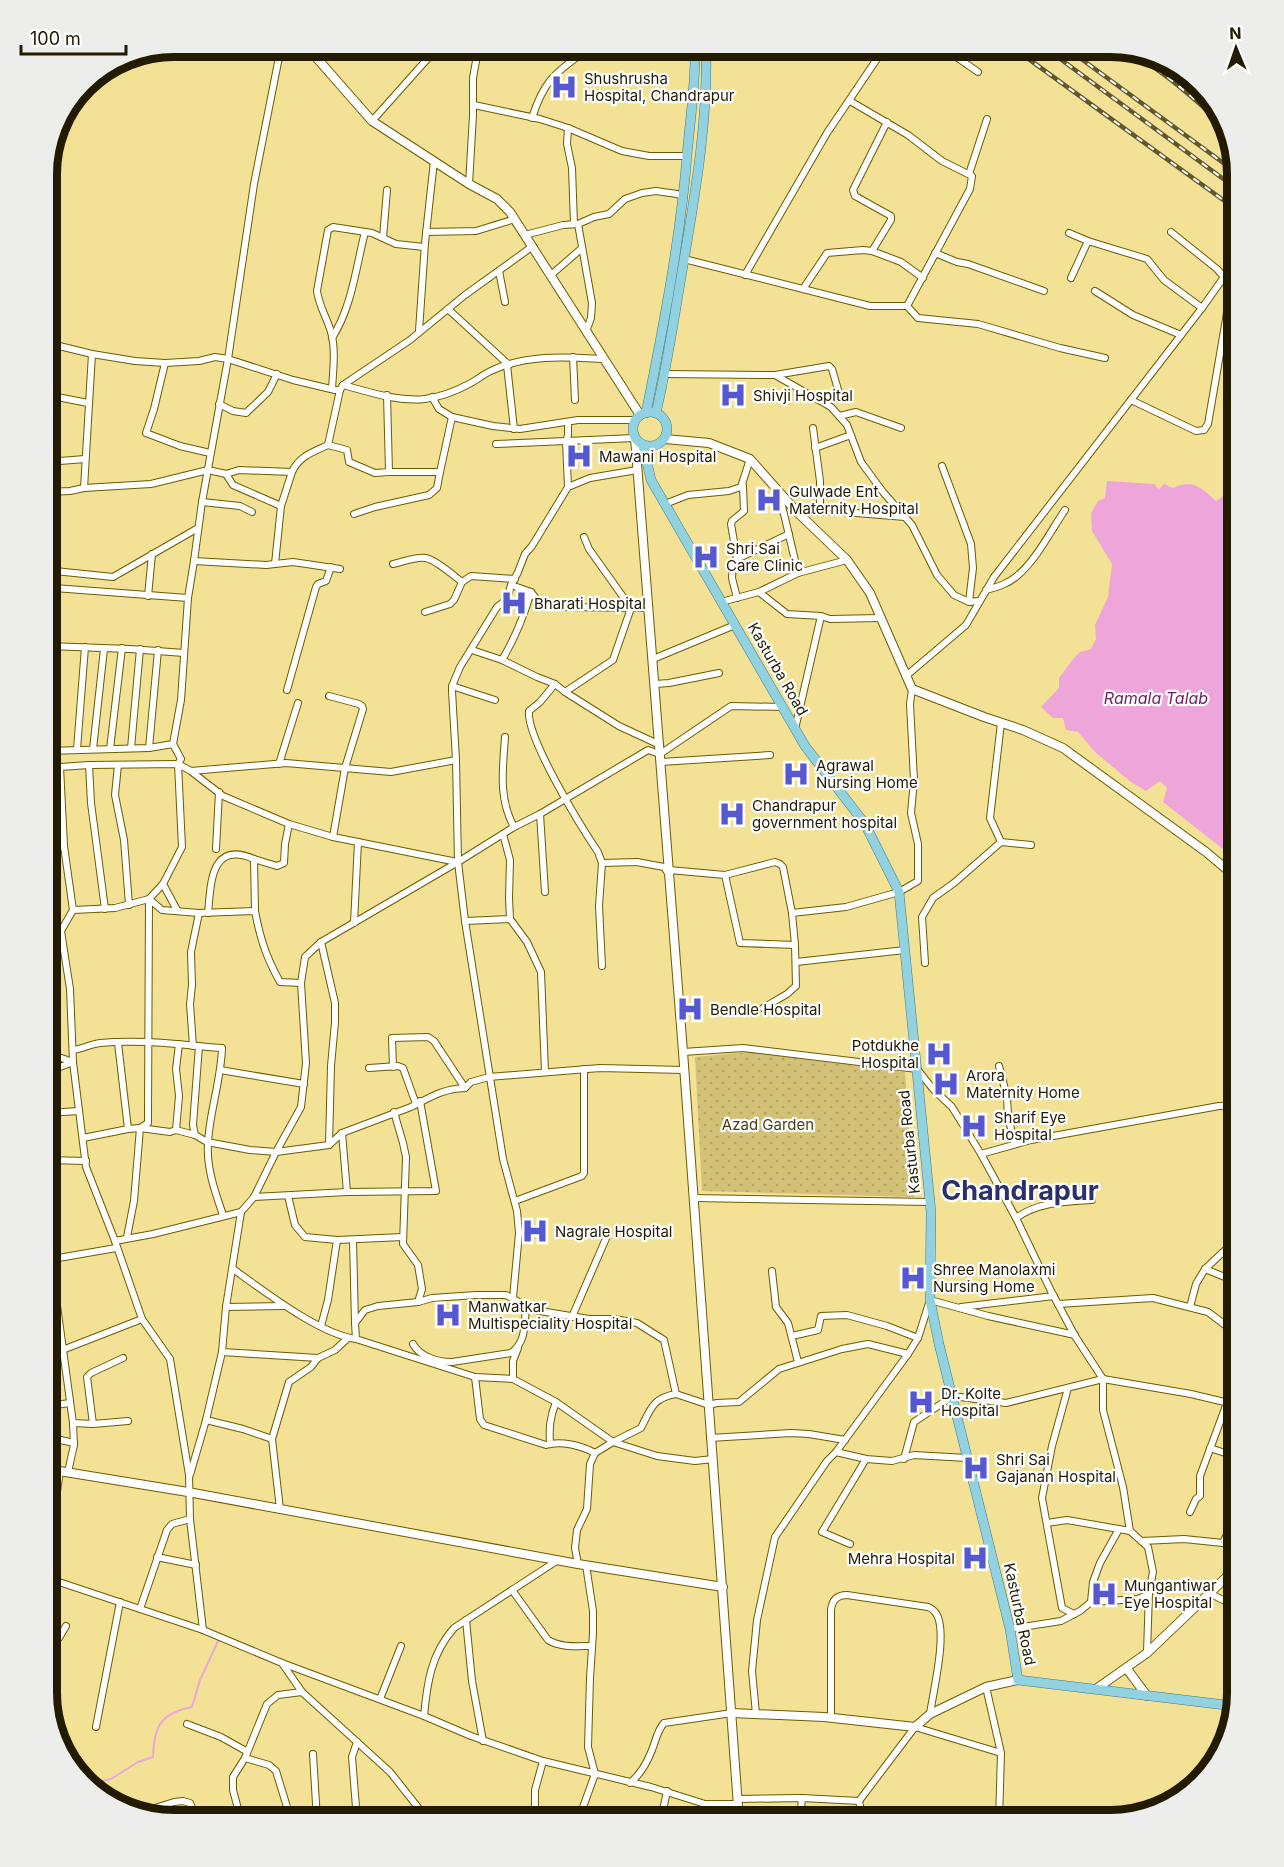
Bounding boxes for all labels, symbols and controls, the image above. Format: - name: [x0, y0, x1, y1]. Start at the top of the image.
- scale bar: [21, 18, 126, 56]
- north arrow: [1206, 18, 1266, 78]
- text: N: [1229, 23, 1242, 43]
- text: 100 m: [30, 28, 81, 49]
- place label: Shushrusha Hospital, Chandrapur: [584, 69, 735, 105]
- hospital icon: Shushrusha Hospital, Chandrapur: [549, 72, 579, 102]
- hospital icon: Shivji Hospital: [718, 380, 748, 410]
- place label: Shivji Hospital: [753, 386, 853, 405]
- hospital icon: Mawani Hospital: [564, 441, 594, 471]
- place label: Mawani Hospital: [599, 447, 716, 466]
- place label: Gulwade Ent Maternity Hospital: [789, 482, 919, 518]
- hospital icon: Gulwade Ent Maternity Hospital: [754, 485, 784, 515]
- place label: Shri Sai Care Clinic: [726, 539, 803, 575]
- hospital icon: Shri Sai Care Clinic: [691, 542, 721, 572]
- hospital icon: Bharati Hospital: [499, 588, 529, 618]
- place label: Bharati Hospital: [534, 594, 646, 613]
- street label: Kasturba Road: [744, 619, 812, 719]
- water label: Ramala Talab: [1104, 688, 1208, 708]
- place label: Agrawal Nursing Home: [816, 756, 918, 792]
- hospital icon: Agrawal Nursing Home: [781, 759, 811, 789]
- place label: Chandrapur government hospital: [752, 796, 897, 832]
- hospital icon: Chandrapur government hospital: [717, 799, 747, 829]
- hospital icon: Bendle Hospital: [675, 994, 705, 1024]
- place label: Bendle Hospital: [710, 1000, 821, 1019]
- place label: Potdukhe Hospital: [852, 1036, 919, 1072]
- hospital icon: Potdukhe Hospital: [924, 1039, 954, 1069]
- place label: Arora Maternity Home: [966, 1066, 1080, 1102]
- hospital icon: Arora Maternity Home: [931, 1069, 961, 1099]
- street label: Kasturba Road: [894, 1089, 924, 1195]
- place label: Sharif Eye Hospital: [994, 1108, 1066, 1144]
- hospital icon: Sharif Eye Hospital: [959, 1111, 989, 1141]
- park label: Azad Garden: [722, 1115, 814, 1134]
- district label: Chandrapur: [941, 1174, 1099, 1207]
- hospital icon: Nagrale Hospital: [520, 1216, 550, 1246]
- place label: Nagrale Hospital: [555, 1222, 673, 1241]
- place label: Shree Manolaxmi Nursing Home: [933, 1260, 1055, 1296]
- hospital icon: Shree Manolaxmi Nursing Home: [898, 1263, 928, 1293]
- place label: Manwatkar Multispeciality Hospital: [468, 1297, 632, 1333]
- hospital icon: Manwatkar Multispeciality Hospital: [433, 1300, 463, 1330]
- place label: Dr. Kolte Hospital: [941, 1384, 1001, 1420]
- hospital icon: Dr. Kolte Hospital: [906, 1387, 936, 1417]
- place label: Shri Sai Gajanan Hospital: [996, 1450, 1116, 1486]
- hospital icon: Shri Sai Gajanan Hospital: [961, 1453, 991, 1483]
- hospital icon: Mehra Hospital: [960, 1543, 990, 1573]
- place label: Mehra Hospital: [848, 1549, 955, 1568]
- street label: Kasturba Road: [1000, 1561, 1040, 1667]
- place label: Mungantiwar Eye Hospital: [1124, 1576, 1217, 1612]
- hospital icon: Mungantiwar Eye Hospital: [1089, 1579, 1119, 1609]

